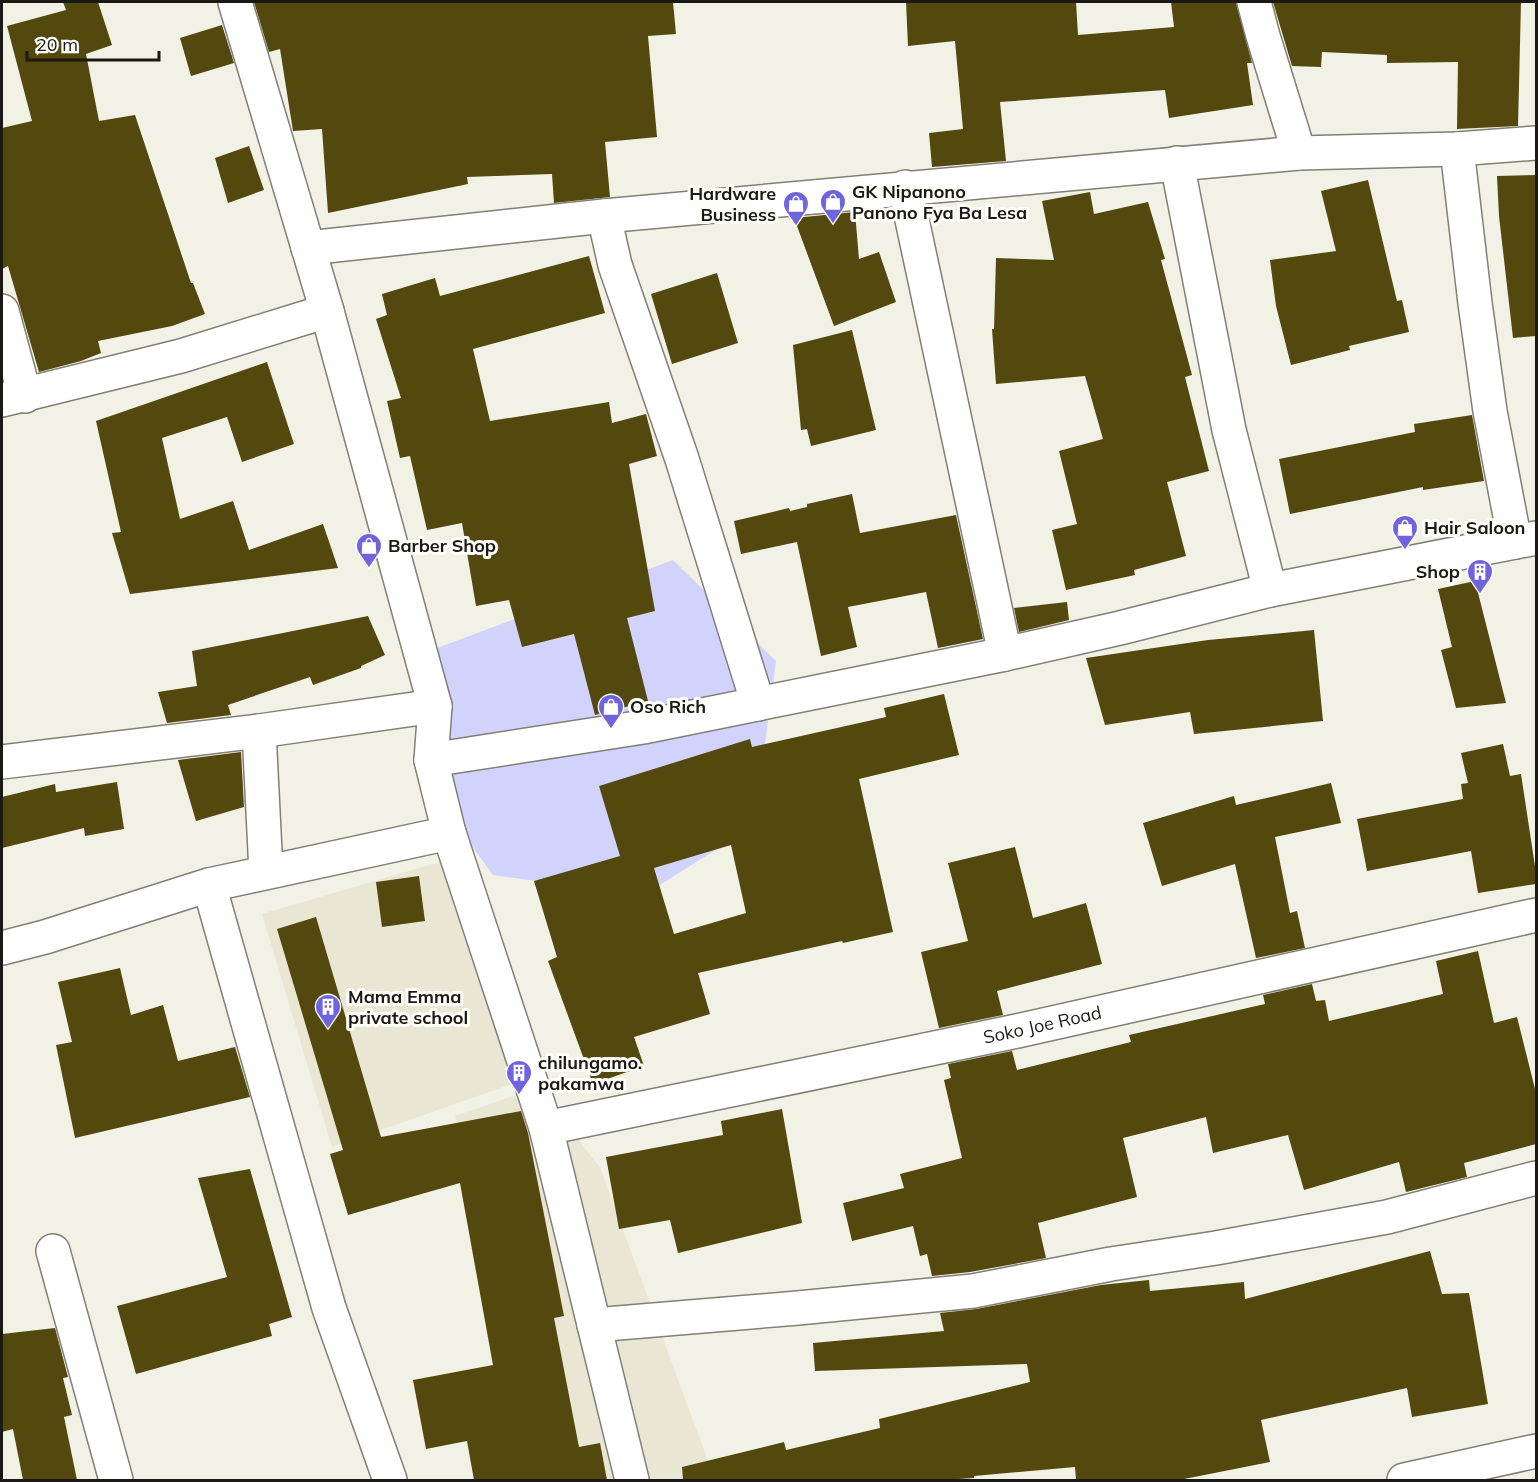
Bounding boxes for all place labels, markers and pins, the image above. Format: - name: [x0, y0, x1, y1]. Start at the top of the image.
- place label: GK Nipanono Panono Fya Ba Lesa: [852, 180, 1027, 224]
- place label: Hardware Business: [689, 182, 776, 226]
- shop icon: GK Nipanono Panono Fya Ba Lesa: [818, 187, 848, 225]
- shop icon: Hardware Business: [781, 189, 811, 227]
- shop icon: Hair Saloon: [1390, 513, 1420, 551]
- place label: Hair Saloon: [1424, 516, 1525, 539]
- shop icon: Barber Shop: [354, 531, 384, 569]
- place label: Barber Shop: [388, 534, 496, 557]
- building icon: Shop: [1465, 557, 1495, 595]
- place label: Shop: [1416, 560, 1460, 583]
- shop icon: Oso Rich: [596, 692, 626, 730]
- place label: Oso Rich: [630, 695, 706, 718]
- place label: Mama Emma private school: [348, 985, 468, 1029]
- building icon: Mama Emma private school: [313, 992, 343, 1030]
- place label: chilungamo. pakamwa: [538, 1051, 642, 1095]
- building icon: chilungamo. pakamwa: [504, 1058, 534, 1096]

